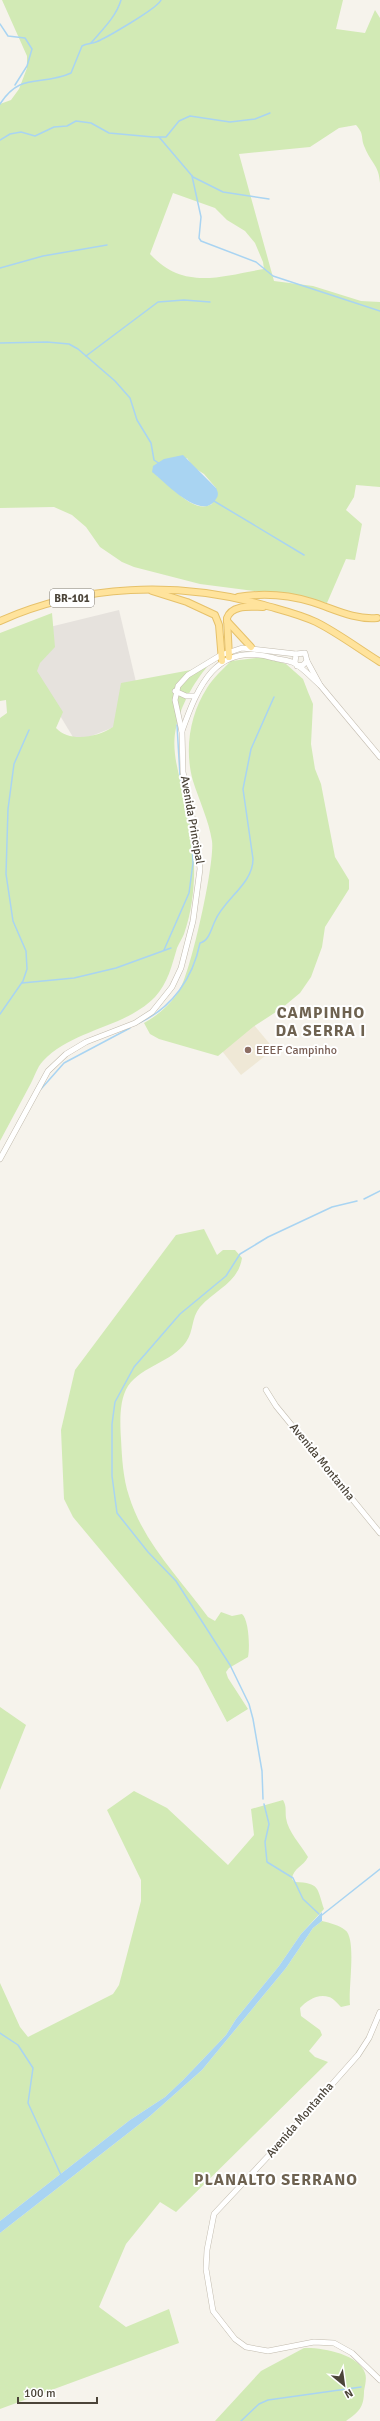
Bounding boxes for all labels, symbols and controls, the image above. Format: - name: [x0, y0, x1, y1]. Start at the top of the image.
- road number: BR-101: [50, 589, 94, 607]
- street label: Avenida Principal: [177, 775, 207, 866]
- district label: CAMPINHO DA SERRA I: [276, 1003, 366, 1041]
- place label: EEEF Campinho: [256, 1043, 337, 1058]
- marker: EEEF Campinho: [243, 1045, 253, 1055]
- street label: Avenida Montanha: [286, 1420, 358, 1504]
- street label: Avenida Montanha: [263, 2079, 337, 2161]
- district label: PLANALTO SERRANO: [194, 2170, 358, 2190]
- north arrow: [324, 2365, 364, 2405]
- scale bar: [18, 2379, 97, 2405]
- text: 100 m: [24, 2386, 56, 2401]
- text: N: [342, 2386, 355, 2401]

